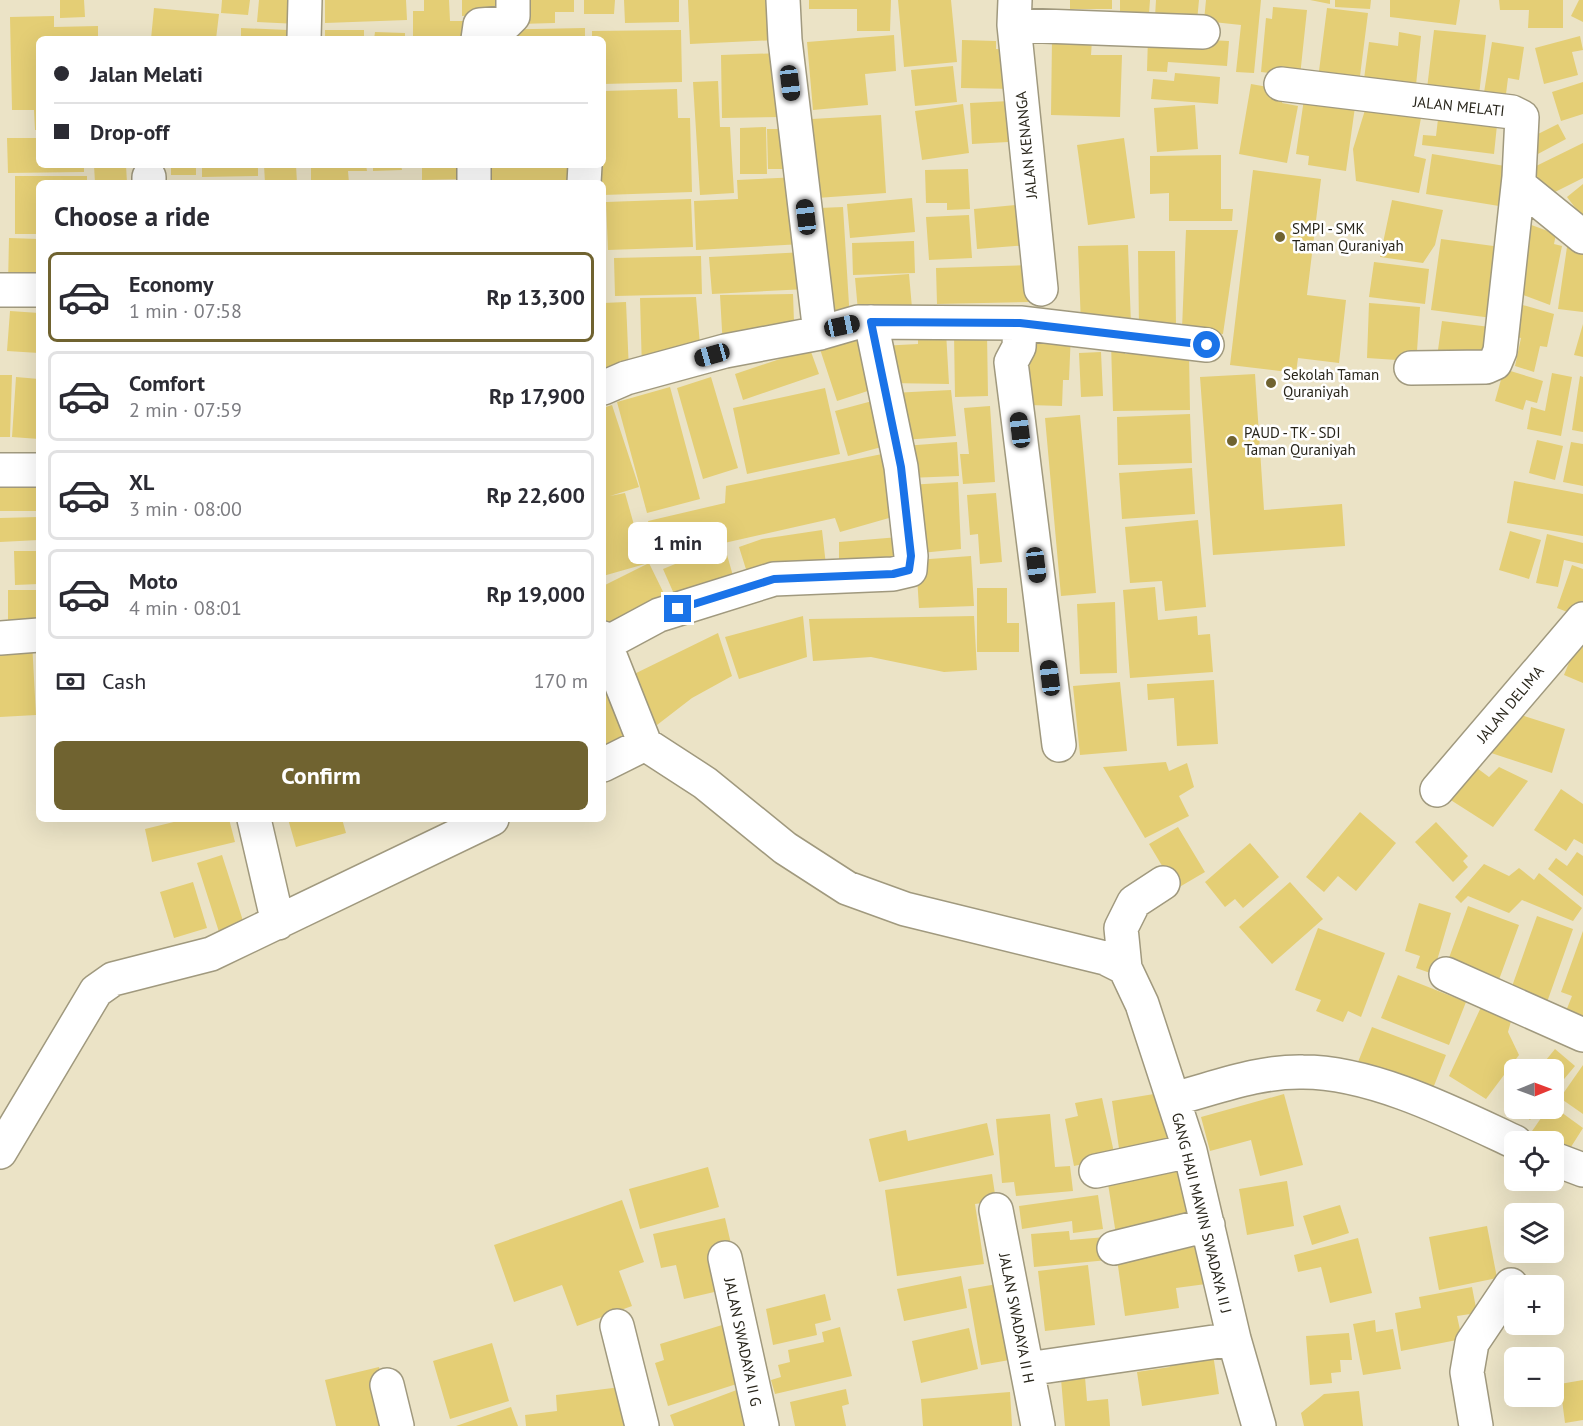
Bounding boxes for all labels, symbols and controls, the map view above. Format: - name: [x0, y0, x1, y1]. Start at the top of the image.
- text: Jalan Melati: [90, 60, 203, 88]
- car: [779, 64, 801, 102]
- street label: JALAN KENANGA: [1011, 90, 1041, 201]
- street label: JALAN MELATI: [1411, 92, 1506, 120]
- text: Drop-off: [90, 118, 169, 146]
- car: [795, 198, 817, 236]
- text: Choose a ride: [54, 199, 210, 233]
- place label: SMPI - SMK Taman Quraniyah: [1292, 219, 1404, 255]
- marker: SMPI - SMK Taman Quraniyah: [1273, 230, 1287, 244]
- icon: car: [57, 270, 111, 324]
- text: Economy: [129, 270, 213, 298]
- text: Rp 13,300: [486, 283, 585, 311]
- text: 1 min · 07:58: [129, 298, 242, 324]
- car: [823, 313, 861, 339]
- route start: [1193, 331, 1220, 358]
- car: [692, 341, 732, 369]
- place label: Sekolah Taman Quraniyah: [1283, 365, 1379, 401]
- icon: car: [57, 369, 111, 423]
- text: Comfort: [129, 369, 205, 397]
- marker: Sekolah Taman Quraniyah: [1264, 376, 1278, 390]
- text: Rp 17,900: [489, 382, 585, 410]
- text: 2 min · 07:59: [129, 397, 242, 423]
- car: [1009, 411, 1031, 449]
- place label: PAUD - TK - SDI Taman Quraniyah: [1244, 423, 1356, 459]
- marker: PAUD - TK - SDI Taman Quraniyah: [1225, 434, 1239, 448]
- icon: car: [57, 468, 111, 522]
- text: XL: [129, 468, 154, 496]
- text: Rp 22,600: [486, 481, 585, 509]
- text: 3 min · 08:00: [129, 496, 242, 522]
- callout: 1 min: [628, 522, 728, 564]
- text: 1 min: [653, 530, 702, 556]
- car: [1025, 546, 1047, 584]
- icon: car: [57, 567, 111, 621]
- text: Moto: [129, 567, 178, 595]
- text: Rp 19,000: [486, 580, 585, 608]
- text: 4 min · 08:01: [129, 595, 242, 621]
- route end: [664, 595, 691, 622]
- car: [1039, 659, 1061, 697]
- street label: JALAN DELIMA: [1472, 662, 1548, 747]
- icon: cash: [54, 665, 87, 698]
- text: Cash: [102, 667, 146, 695]
- text: 170 m: [534, 668, 588, 694]
- button: Confirm: [54, 741, 588, 810]
- north arrow: [1504, 1059, 1564, 1119]
- map controls: [1504, 1059, 1564, 1407]
- street label: GANG HAJI MAWIN SWADAYA II J: [1168, 1111, 1236, 1315]
- button: locate: [1504, 1131, 1564, 1191]
- button: layers: [1504, 1203, 1564, 1263]
- street label: JALAN SWADAYA II H: [995, 1250, 1039, 1385]
- street label: JALAN SWADAYA II G: [720, 1275, 766, 1408]
- button: +: [1504, 1275, 1564, 1335]
- button: −: [1504, 1347, 1564, 1407]

